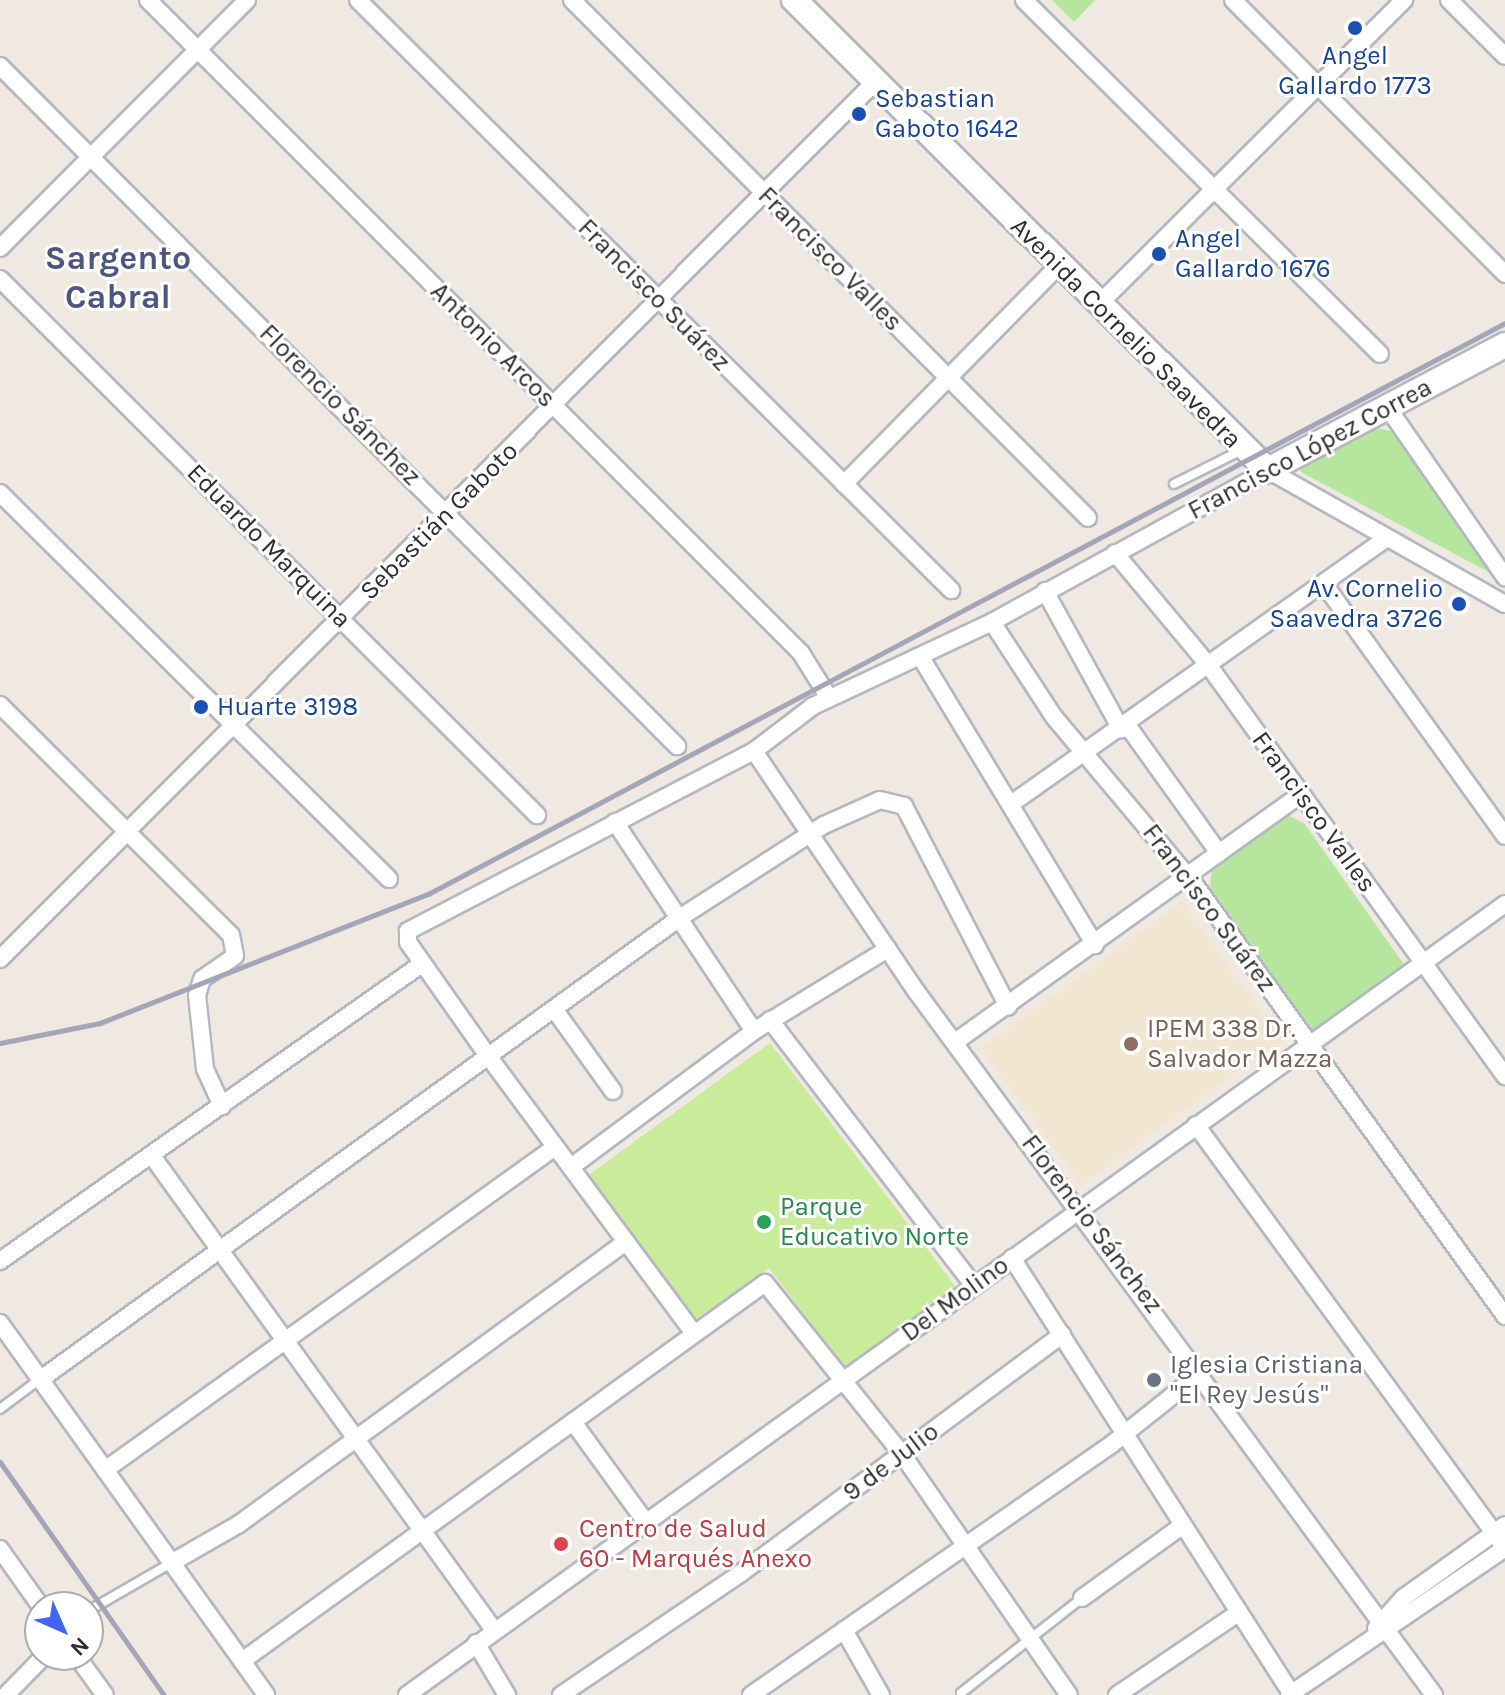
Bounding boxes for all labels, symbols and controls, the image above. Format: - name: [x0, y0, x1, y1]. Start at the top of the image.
- marker: Angel Gallardo 1773: [1346, 19, 1364, 37]
- place label: Angel Gallardo 1773: [1278, 40, 1432, 102]
- place label: Sebastian Gaboto 1642: [875, 83, 1019, 144]
- marker: Sebastian Gaboto 1642: [850, 105, 868, 123]
- street label: Francisco Valles: [751, 180, 909, 338]
- street label: Avenida Cornelio Saavedra: [1004, 211, 1248, 455]
- street label: Francisco Suárez: [571, 212, 737, 378]
- place label: Angel Gallardo 1676: [1175, 223, 1331, 284]
- district label: Sargento Cabral: [45, 238, 191, 318]
- marker: Angel Gallardo 1676: [1150, 245, 1168, 263]
- street label: Antonio Arcos: [424, 276, 562, 414]
- street label: Florencio Sánchez: [253, 318, 427, 492]
- street label: Francisco López Correa: [1183, 371, 1437, 527]
- street label: Sebastián Gaboto: [353, 435, 525, 607]
- street label: Eduardo Marquina: [180, 457, 358, 635]
- place label: Av. Cornelio Saavedra 3726: [1269, 573, 1443, 634]
- marker: Av. Cornelio Saavedra 3726: [1450, 595, 1468, 613]
- place label: Huarte 3198: [217, 691, 358, 723]
- marker: Huarte 3198: [192, 698, 210, 716]
- street label: Francisco Valles: [1245, 725, 1383, 899]
- street label: Francisco Suárez: [1136, 818, 1282, 998]
- place label: IPEM 338 Dr. Salvador Mazza: [1147, 1013, 1332, 1074]
- marker: IPEM 338 Dr. Salvador Mazza: [1122, 1035, 1140, 1053]
- street label: Florencio Sánchez: [1015, 1129, 1169, 1319]
- place label: Parque Educativo Norte: [780, 1191, 969, 1252]
- marker: Parque Educativo Norte: [755, 1213, 773, 1231]
- street label: Del Molino: [895, 1250, 1015, 1348]
- place label: Iglesia Cristiana "El Rey Jesús": [1170, 1349, 1363, 1410]
- marker: Iglesia Cristiana "El Rey Jesús": [1145, 1371, 1163, 1389]
- street label: 9 de Julio: [837, 1416, 945, 1508]
- place label: Centro de Salud 60 - Marqués Anexo: [579, 1513, 812, 1574]
- marker: Centro de Salud 60 - Marqués Anexo: [550, 1533, 572, 1555]
- north arrow: [24, 1591, 104, 1671]
- text: N: [65, 1632, 94, 1661]

